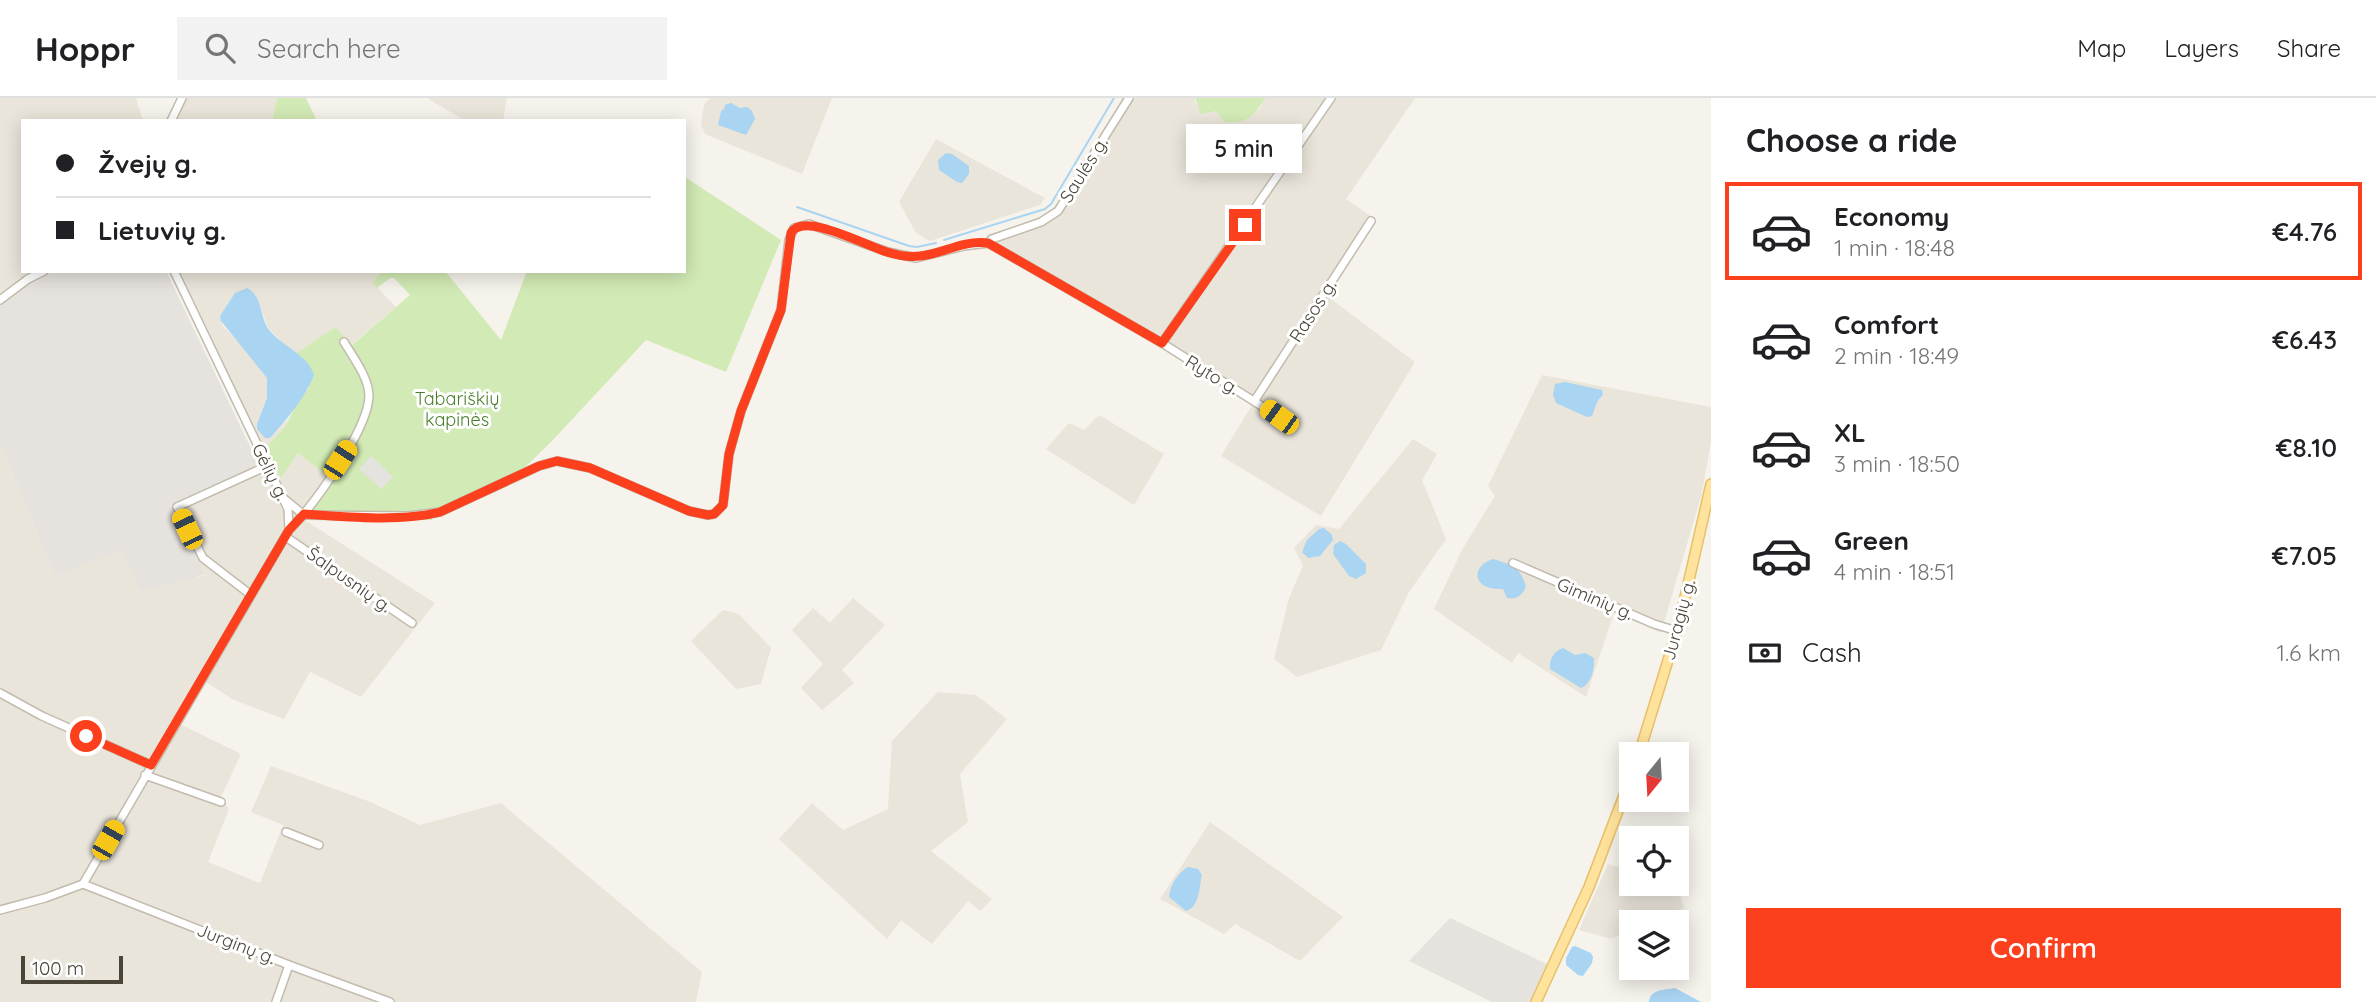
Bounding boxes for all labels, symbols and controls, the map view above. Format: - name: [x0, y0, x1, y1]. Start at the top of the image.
- search box: [177, 17, 667, 80]
- text: Hoppr: [35, 28, 135, 69]
- icon: search: [201, 29, 239, 67]
- text: Search here: [257, 32, 401, 65]
- text: Map: [2077, 33, 2126, 63]
- text: Layers: [2164, 33, 2239, 63]
- text: Share: [2277, 33, 2341, 63]
- text: Choose a ride: [1746, 120, 1958, 160]
- callout: 5 min: [1187, 123, 1303, 172]
- street label: Saulės g.: [1054, 133, 1113, 207]
- text: 5 min: [1214, 134, 1274, 163]
- text: Žvejų g.: [98, 147, 197, 180]
- icon: car: [1750, 200, 1813, 263]
- text: Economy: [1834, 200, 1949, 233]
- route end: [1229, 209, 1261, 241]
- text: Lietuvių g.: [98, 214, 226, 247]
- text: €4.76: [2272, 215, 2337, 248]
- text: 1 min · 18:48: [1834, 233, 1955, 262]
- street label: Rasos g.: [1284, 275, 1341, 346]
- icon: car: [1750, 308, 1813, 371]
- text: Comfort: [1834, 308, 1939, 341]
- text: €6.43: [2272, 323, 2337, 356]
- text: 2 min · 18:49: [1834, 341, 1959, 370]
- street label: Ryto g.: [1181, 350, 1243, 400]
- park label: Tabariškių kapinės: [415, 387, 499, 431]
- car: [1256, 396, 1303, 438]
- icon: car: [1750, 416, 1813, 479]
- text: XL: [1834, 416, 1866, 449]
- text: €8.10: [2276, 431, 2337, 464]
- car: [320, 437, 361, 483]
- street label: Gėlių g.: [247, 440, 294, 504]
- text: 3 min · 18:50: [1834, 449, 1960, 478]
- car: [169, 506, 206, 552]
- icon: car: [1750, 524, 1813, 587]
- text: Green: [1834, 524, 1909, 557]
- text: €7.05: [2272, 539, 2337, 572]
- street label: Šalpusnių g.: [302, 542, 396, 617]
- text: 4 min · 18:51: [1834, 557, 1955, 586]
- street label: Giminių g.: [1554, 572, 1637, 625]
- street label: Juragių g.: [1657, 577, 1700, 663]
- icon: cash: [1746, 634, 1784, 672]
- text: Cash: [1802, 636, 1862, 669]
- text: 1.6 km: [2276, 638, 2341, 667]
- route start: [70, 720, 102, 752]
- north arrow: [1619, 742, 1689, 812]
- map controls: [1619, 742, 1689, 980]
- car: [89, 817, 128, 863]
- button: locate: [1619, 826, 1689, 896]
- button: Confirm: [1746, 908, 2341, 988]
- button: layers: [1619, 910, 1689, 980]
- street label: Jurginų g.: [194, 918, 279, 969]
- scale bar: [21, 953, 122, 985]
- text: 100 m: [32, 956, 84, 980]

